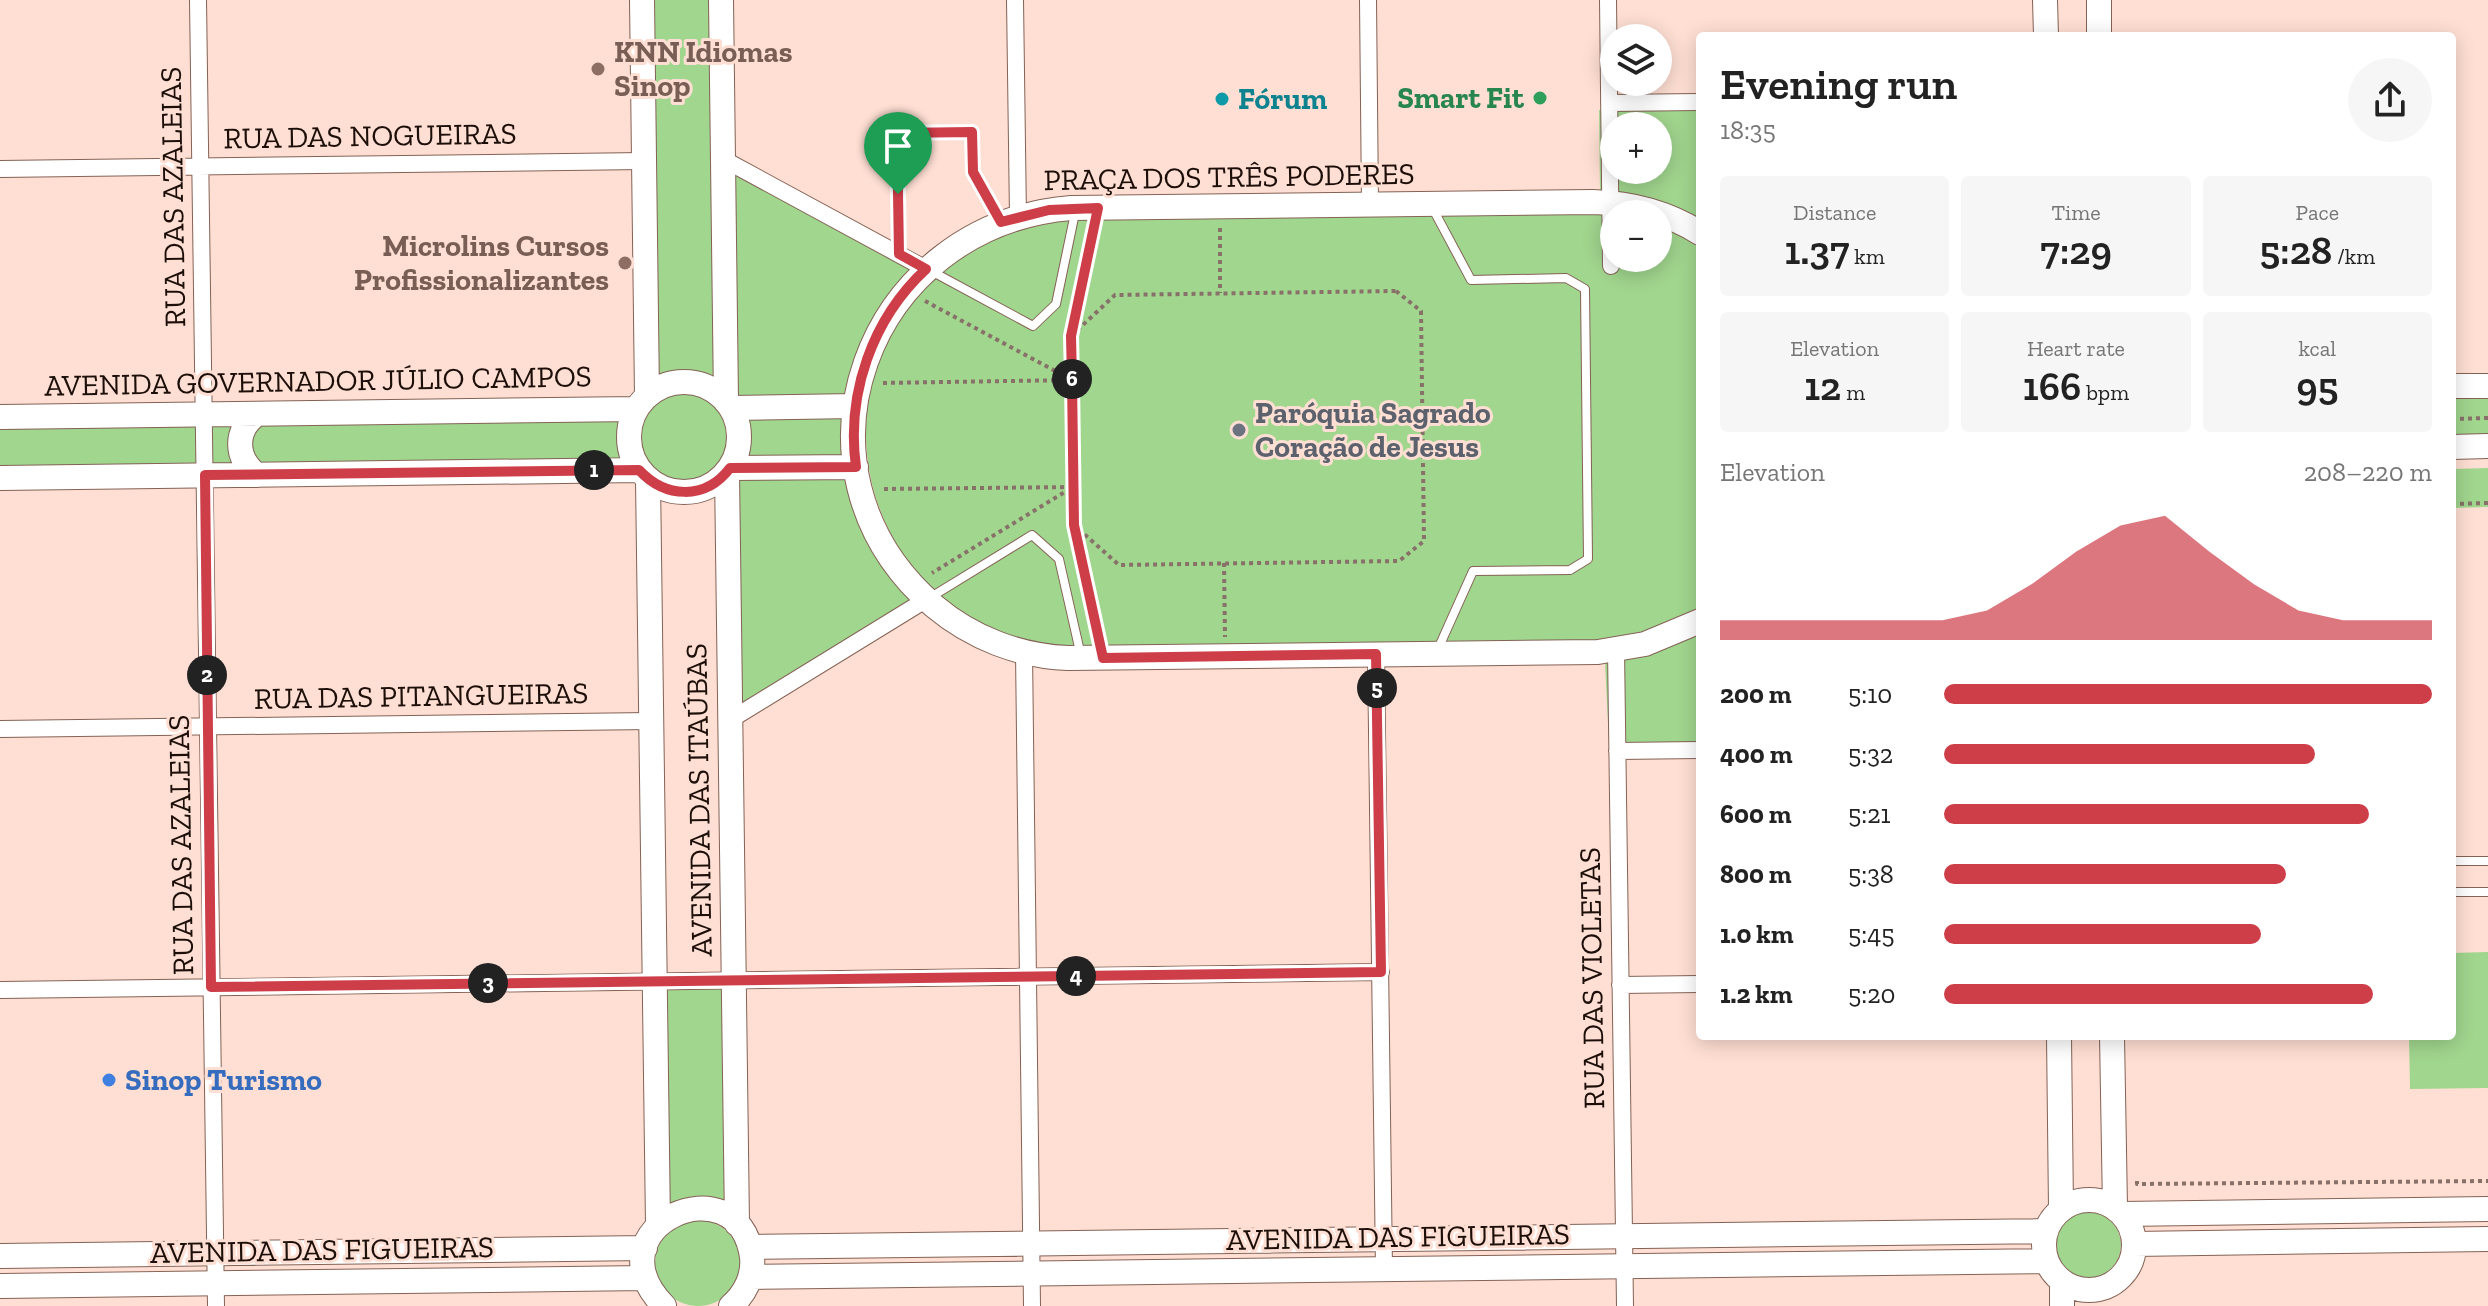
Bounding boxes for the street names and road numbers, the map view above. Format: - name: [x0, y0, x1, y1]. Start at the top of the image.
- street label: RUA DAS AZALEIAS: [153, 66, 193, 328]
- street label: RUA DAS NOGUEIRAS: [223, 115, 517, 157]
- street label: PRAÇA DOS TRÊS PODERES: [1043, 156, 1415, 198]
- street label: AVENIDA GOVERNADOR JÚLIO CAMPOS: [44, 358, 592, 404]
- street label: AVENIDA DAS ITAÚBAS: [678, 643, 720, 957]
- street label: RUA DAS PITANGUEIRAS: [253, 675, 589, 717]
- street label: RUA DAS AZALEIAS: [161, 714, 201, 976]
- street label: RUA DAS VIOLETAS: [1572, 847, 1612, 1109]
- street label: AVENIDA DAS FIGUEIRAS: [1226, 1216, 1570, 1258]
- street label: AVENIDA DAS FIGUEIRAS: [150, 1229, 494, 1271]

